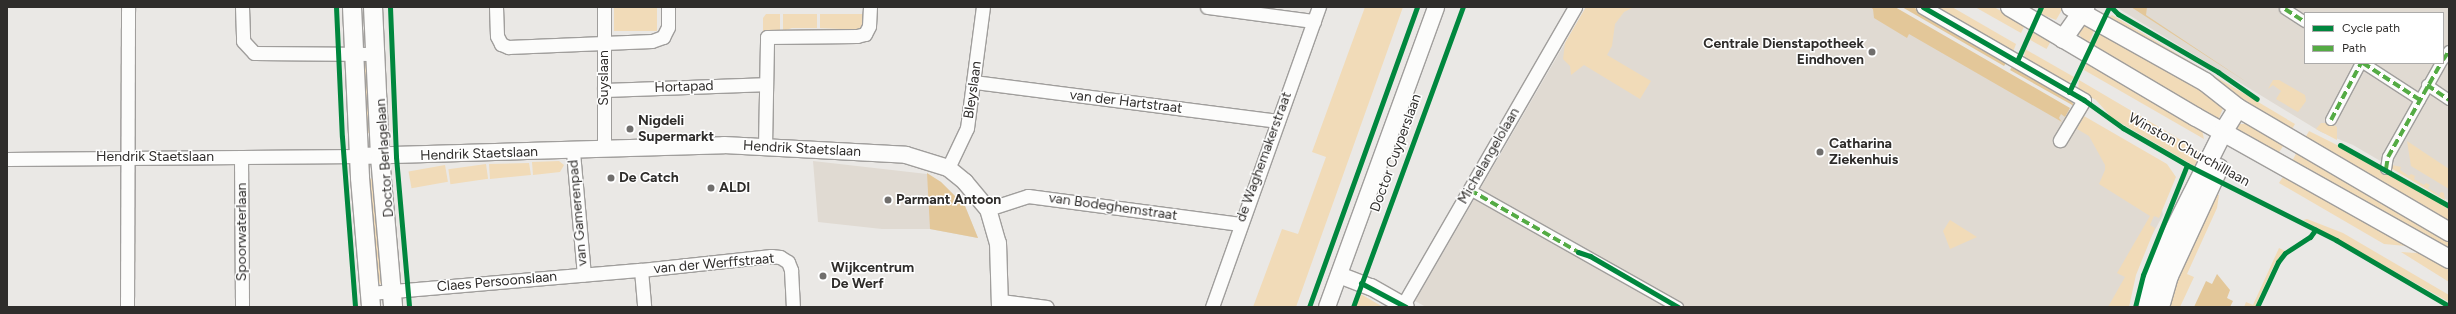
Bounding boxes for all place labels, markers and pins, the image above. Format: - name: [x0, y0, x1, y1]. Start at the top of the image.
- place label: Centrale Dienstapotheek Eindhoven: [1703, 36, 1864, 68]
- marker: Centrale Dienstapotheek Eindhoven: [1867, 47, 1877, 57]
- place label: Nigdeli Supermarkt: [638, 113, 714, 146]
- marker: Nigdeli Supermarkt: [625, 124, 635, 134]
- place label: Catharina Ziekenhuis: [1829, 136, 1898, 168]
- marker: Catharina Ziekenhuis: [1814, 146, 1826, 158]
- place label: De Catch: [619, 170, 679, 186]
- marker: De Catch: [606, 173, 616, 183]
- place label: ALDI: [719, 180, 750, 196]
- marker: ALDI: [706, 183, 716, 193]
- place label: Parmant Antoon: [896, 192, 1001, 208]
- marker: Parmant Antoon: [883, 195, 893, 205]
- place label: Wijkcentrum De Werf: [831, 260, 914, 292]
- marker: Wijkcentrum De Werf: [818, 271, 828, 281]

